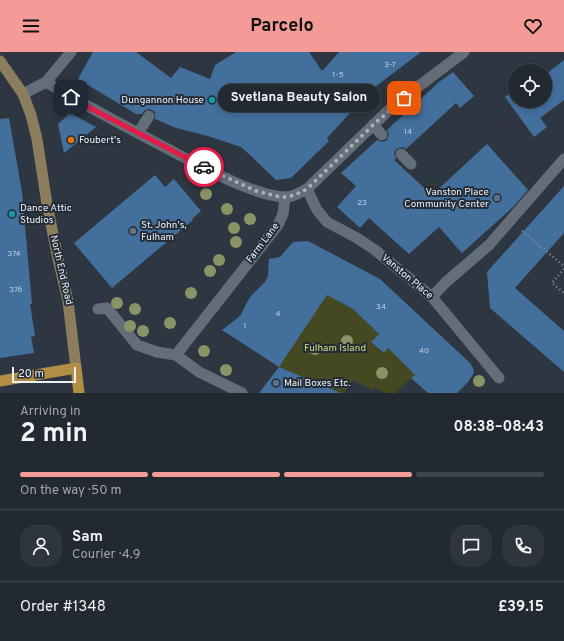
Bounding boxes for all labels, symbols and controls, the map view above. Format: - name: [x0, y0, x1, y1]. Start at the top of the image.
- icon: menu: [20, 15, 42, 37]
- text: Parcelo: [250, 15, 314, 38]
- icon: heart: [522, 15, 544, 37]
- house number: 3-7: [384, 60, 396, 70]
- map controls: [508, 64, 552, 108]
- button: locate: [508, 64, 552, 108]
- house number: 1-5: [332, 70, 344, 80]
- pin: [54, 80, 88, 114]
- pin: [387, 81, 421, 115]
- callout: Svetlana Beauty Salon: [218, 84, 380, 112]
- icon: home: [60, 86, 82, 108]
- icon: bag: [393, 87, 415, 109]
- text: Svetlana Beauty Salon: [231, 90, 367, 106]
- place label: Dungannon House: [121, 94, 204, 107]
- marker: Dungannon House: [207, 95, 217, 105]
- house number: 14: [404, 127, 412, 137]
- place label: Foubert's: [79, 134, 121, 147]
- marker: Foubert's: [66, 135, 76, 145]
- courier: [184, 147, 224, 187]
- icon: car: [193, 156, 215, 178]
- place label: Vanston Place Community Center: [404, 186, 489, 211]
- marker: Vanston Place Community Center: [492, 193, 502, 203]
- house number: 23: [357, 198, 367, 208]
- place label: Dance Attic Studios: [20, 202, 72, 227]
- marker: Dance Attic Studios: [7, 209, 17, 219]
- place label: St. John's, Fulham: [141, 219, 187, 244]
- street label: Farm Lane: [244, 220, 282, 266]
- marker: St. John's, Fulham: [128, 226, 138, 236]
- street label: North End Road: [47, 234, 75, 306]
- house number: 374: [7, 249, 21, 259]
- street label: Vanston Place: [379, 252, 435, 302]
- house number: 376: [9, 285, 23, 295]
- house number: 34: [376, 302, 386, 312]
- house number: 4: [276, 309, 281, 319]
- house number: 1: [244, 321, 246, 331]
- park label: Fulham Island: [304, 342, 366, 355]
- house number: 40: [419, 346, 429, 356]
- scale bar: [12, 365, 76, 384]
- text: 20 m: [18, 367, 44, 381]
- place label: Mail Boxes Etc.: [284, 377, 351, 390]
- marker: Mail Boxes Etc.: [271, 378, 281, 388]
- text: Arriving in: [20, 404, 81, 420]
- text: 2 min: [20, 418, 88, 451]
- text: 08:38–08:43: [454, 418, 544, 437]
- text: On the way · 50 m: [20, 483, 122, 499]
- button: person: [20, 525, 62, 567]
- button: chat: [450, 525, 492, 567]
- button: phone: [502, 525, 544, 567]
- text: Sam: [72, 528, 103, 547]
- text: Courier · 4.9: [72, 547, 140, 563]
- text: Order #1348: [20, 598, 106, 617]
- text: £39.15: [498, 598, 544, 617]

